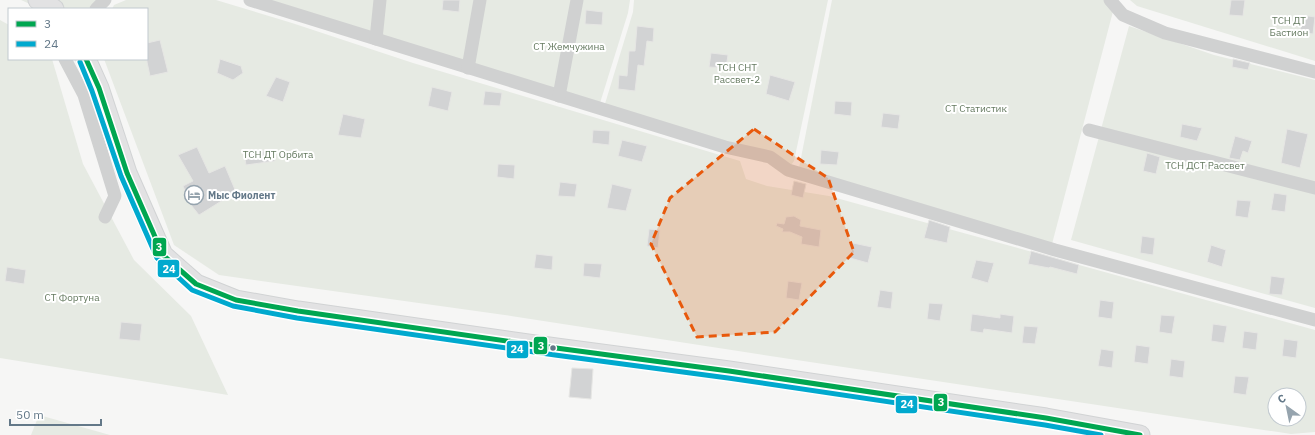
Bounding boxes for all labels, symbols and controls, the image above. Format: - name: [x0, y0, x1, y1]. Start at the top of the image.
- legend: [8, 8, 148, 60]
- park label: ТСН ДТ Бастион: [1270, 14, 1309, 39]
- text: 3: [44, 16, 51, 31]
- text: 24: [44, 36, 58, 51]
- park label: СТ Жемчужина: [533, 40, 605, 53]
- park label: ТСН СНТ Рассвет-2: [714, 61, 760, 86]
- park label: СТ Статистик: [945, 102, 1007, 115]
- park label: ТСН ДТ Орбита: [243, 148, 314, 161]
- park label: ТСН ДСТ Рассвет: [1165, 159, 1245, 172]
- hotel icon: Мыс Фиолент: [183, 184, 205, 206]
- place label: Мыс Фиолент: [208, 189, 275, 202]
- line badge: 3: [152, 237, 167, 257]
- text: 3: [156, 240, 162, 254]
- line badge: 24: [157, 259, 180, 278]
- text: 24: [162, 262, 176, 276]
- park label: СТ Фортуна: [45, 291, 100, 304]
- line badge: 3: [533, 336, 548, 355]
- text: 3: [538, 339, 544, 353]
- line badge: 24: [506, 340, 529, 359]
- text: 24: [510, 342, 524, 356]
- unlabelled marker: [548, 343, 558, 353]
- north arrow: [1267, 387, 1307, 427]
- text: С: [1275, 391, 1288, 406]
- line badge: 3: [933, 393, 948, 412]
- line badge: 24: [895, 395, 918, 414]
- text: 3: [938, 395, 944, 409]
- text: 24: [900, 397, 914, 411]
- scale bar: [10, 401, 101, 427]
- text: 50 m: [16, 407, 44, 422]

